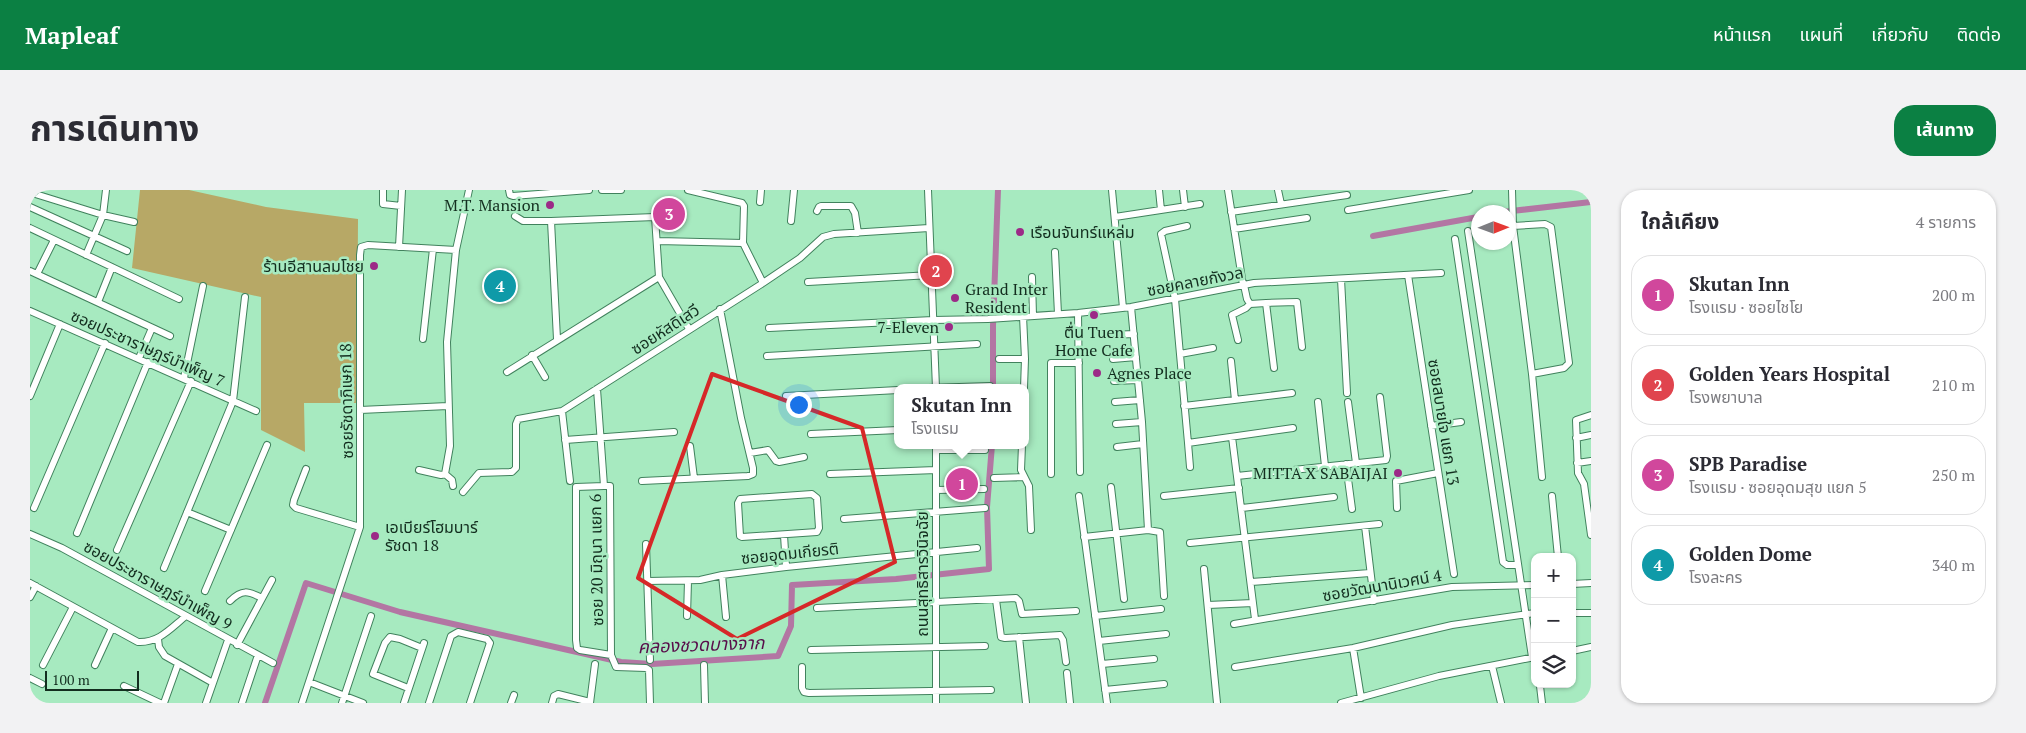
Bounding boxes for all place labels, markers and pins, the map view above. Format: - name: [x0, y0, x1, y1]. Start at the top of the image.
- place label: M.T. Mansion: [444, 194, 540, 216]
- pin: 3: [653, 195, 685, 233]
- marker: M.T. Mansion: [544, 199, 556, 211]
- place label: เรือนจันทร์แหล่ม: [1030, 221, 1135, 243]
- marker: เรือนจันทร์แหล่ม: [1014, 226, 1026, 238]
- pin: 2: [920, 252, 952, 290]
- place label: ร้านอีสานลมโชย: [263, 255, 364, 277]
- marker: ร้านอีสานลมโชย: [368, 260, 380, 272]
- pin: 4: [484, 267, 516, 305]
- place label: Grand Inter Resident: [965, 278, 1049, 318]
- marker: Grand Inter Resident: [949, 292, 961, 304]
- marker: ตื่น Tuen Home Cafe: [1088, 309, 1100, 321]
- place label: 7-Eleven: [877, 316, 939, 338]
- marker: 7-Eleven: [943, 321, 955, 333]
- place label: ตื่น Tuen Home Cafe: [1055, 321, 1133, 361]
- place label: Agnes Place: [1107, 362, 1192, 384]
- marker: Agnes Place: [1091, 367, 1103, 379]
- place label: MITTA X SABAIJAI: [1253, 462, 1388, 484]
- pin: 1: [946, 465, 978, 503]
- marker: MITTA X SABAIJAI: [1392, 467, 1404, 479]
- place label: เอเบียร์โฮมบาร์ รัชดา 18: [385, 516, 479, 556]
- marker: เอเบียร์โฮมบาร์ รัชดา 18: [369, 530, 381, 542]

